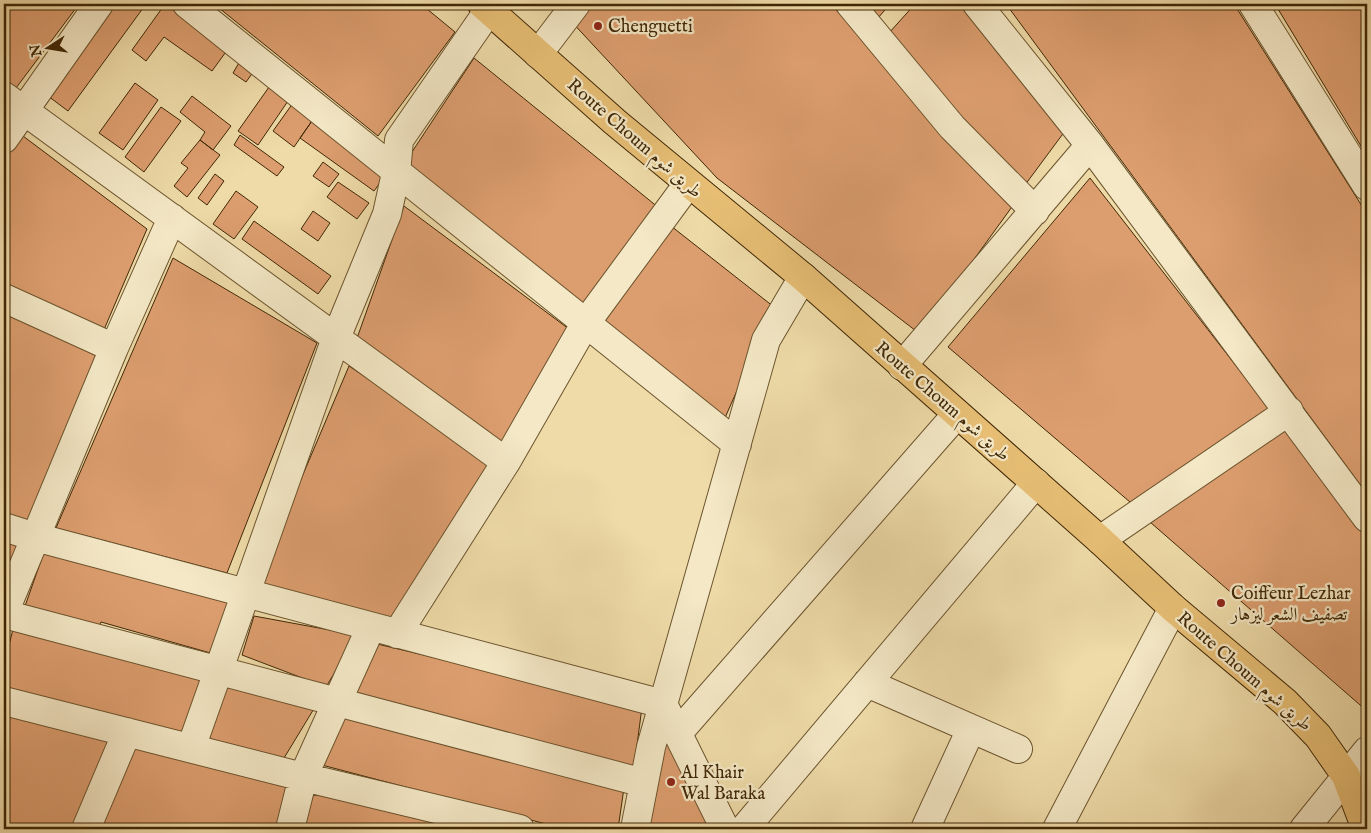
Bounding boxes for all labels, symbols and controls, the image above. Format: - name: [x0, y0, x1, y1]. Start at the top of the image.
- place label: Chenguetti: [608, 16, 693, 39]
- marker: Chenguetti: [592, 20, 604, 32]
- north arrow: [22, 22, 72, 72]
- text: N: [26, 43, 47, 59]
- street label: Route Choum طريق شوم: [560, 74, 706, 206]
- street label: Route Choum طريق شوم: [868, 337, 1014, 469]
- place label: Coiffeur Lezhar تصفيف الشعر ليزهار: [1229, 583, 1351, 627]
- marker: Coiffeur Lezhar تصفيف الشعر ليزهار: [1215, 597, 1227, 609]
- street label: Route Choum طريق شوم: [1170, 607, 1316, 739]
- place label: Al Khair Wal Baraka: [680, 762, 765, 806]
- marker: Al Khair Wal Baraka: [665, 776, 677, 788]

